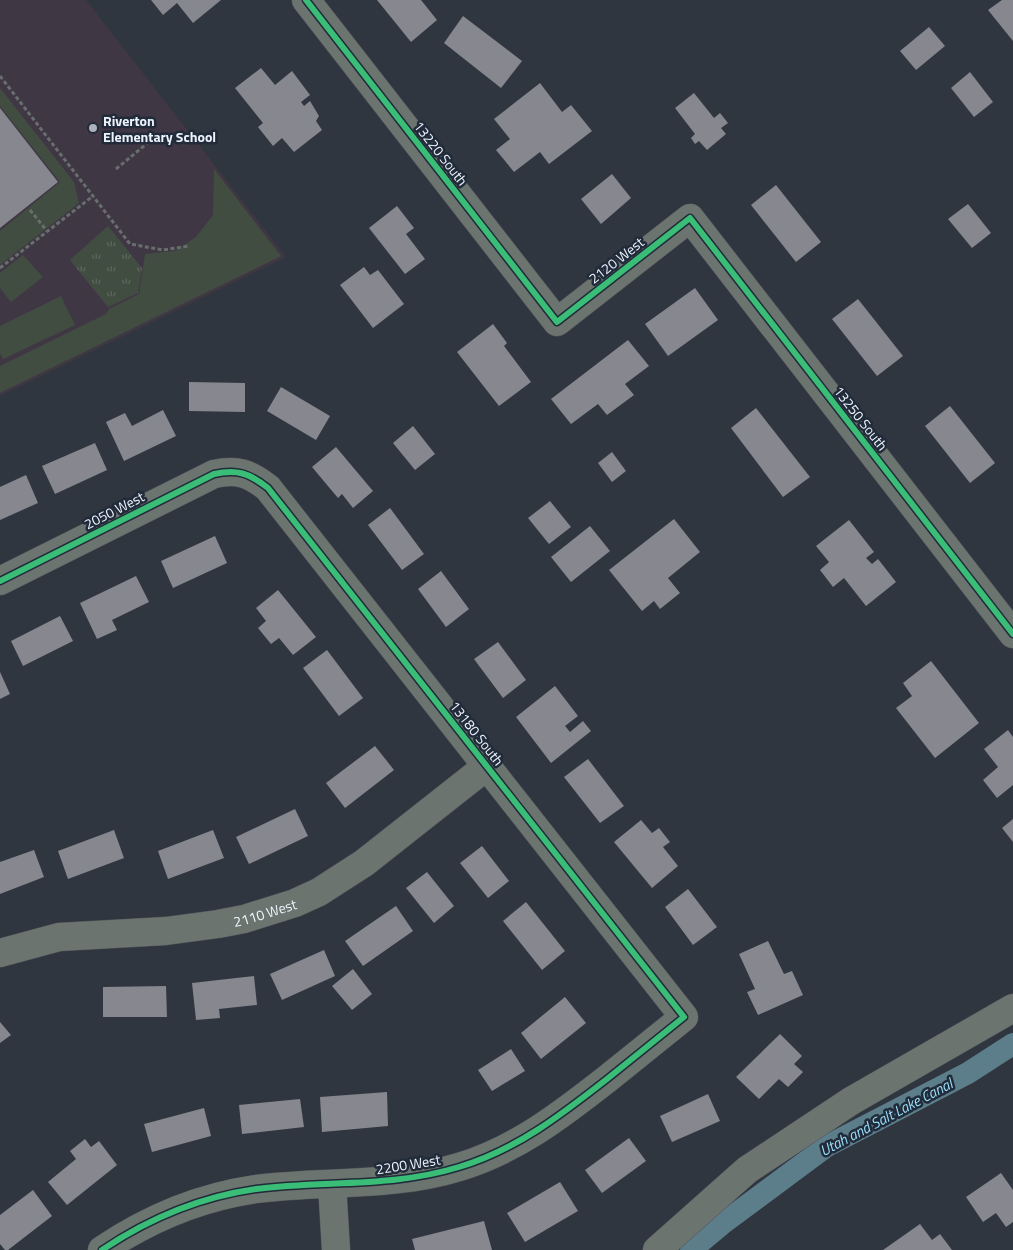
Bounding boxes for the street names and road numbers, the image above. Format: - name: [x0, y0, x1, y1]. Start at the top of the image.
- street label: 13220 South: [409, 116, 473, 190]
- street label: 2120 West: [584, 232, 648, 288]
- street label: 13250 South: [829, 381, 893, 455]
- street label: 2050 West: [80, 486, 148, 534]
- street label: 13180 South: [445, 696, 509, 770]
- street label: 2110 West: [231, 893, 299, 931]
- street label: 2200 West: [374, 1149, 442, 1179]

